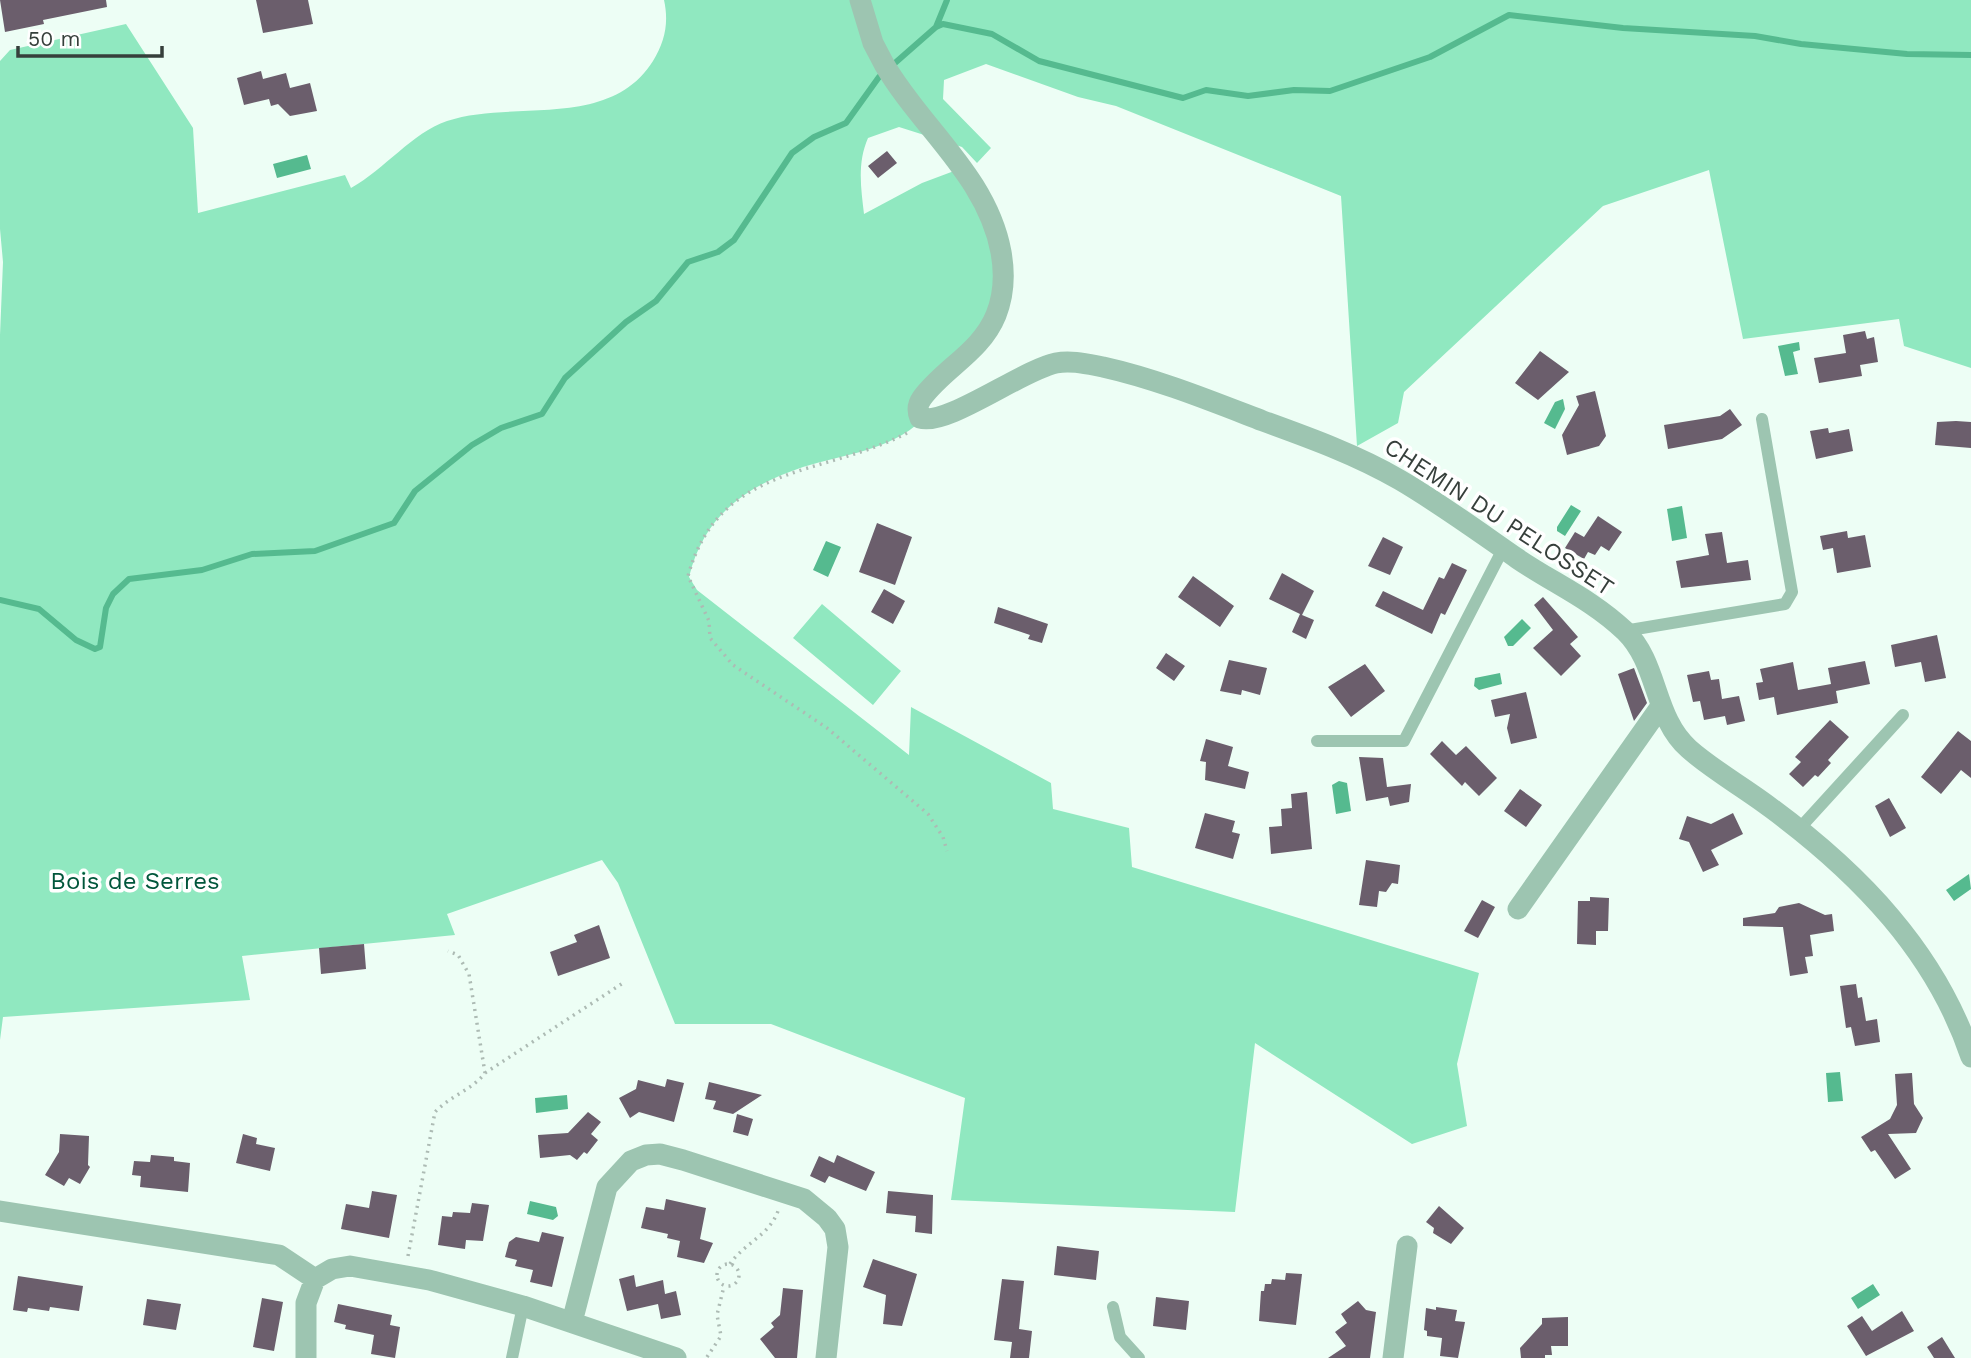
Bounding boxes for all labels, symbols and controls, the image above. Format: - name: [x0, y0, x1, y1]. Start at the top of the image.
- scale bar: [18, 14, 161, 58]
- text: 50 m: [28, 26, 80, 51]
- street label: CHEMIN DU PELOSSET: [1379, 432, 1619, 602]
- park label: Bois de Serres: [50, 867, 220, 895]

